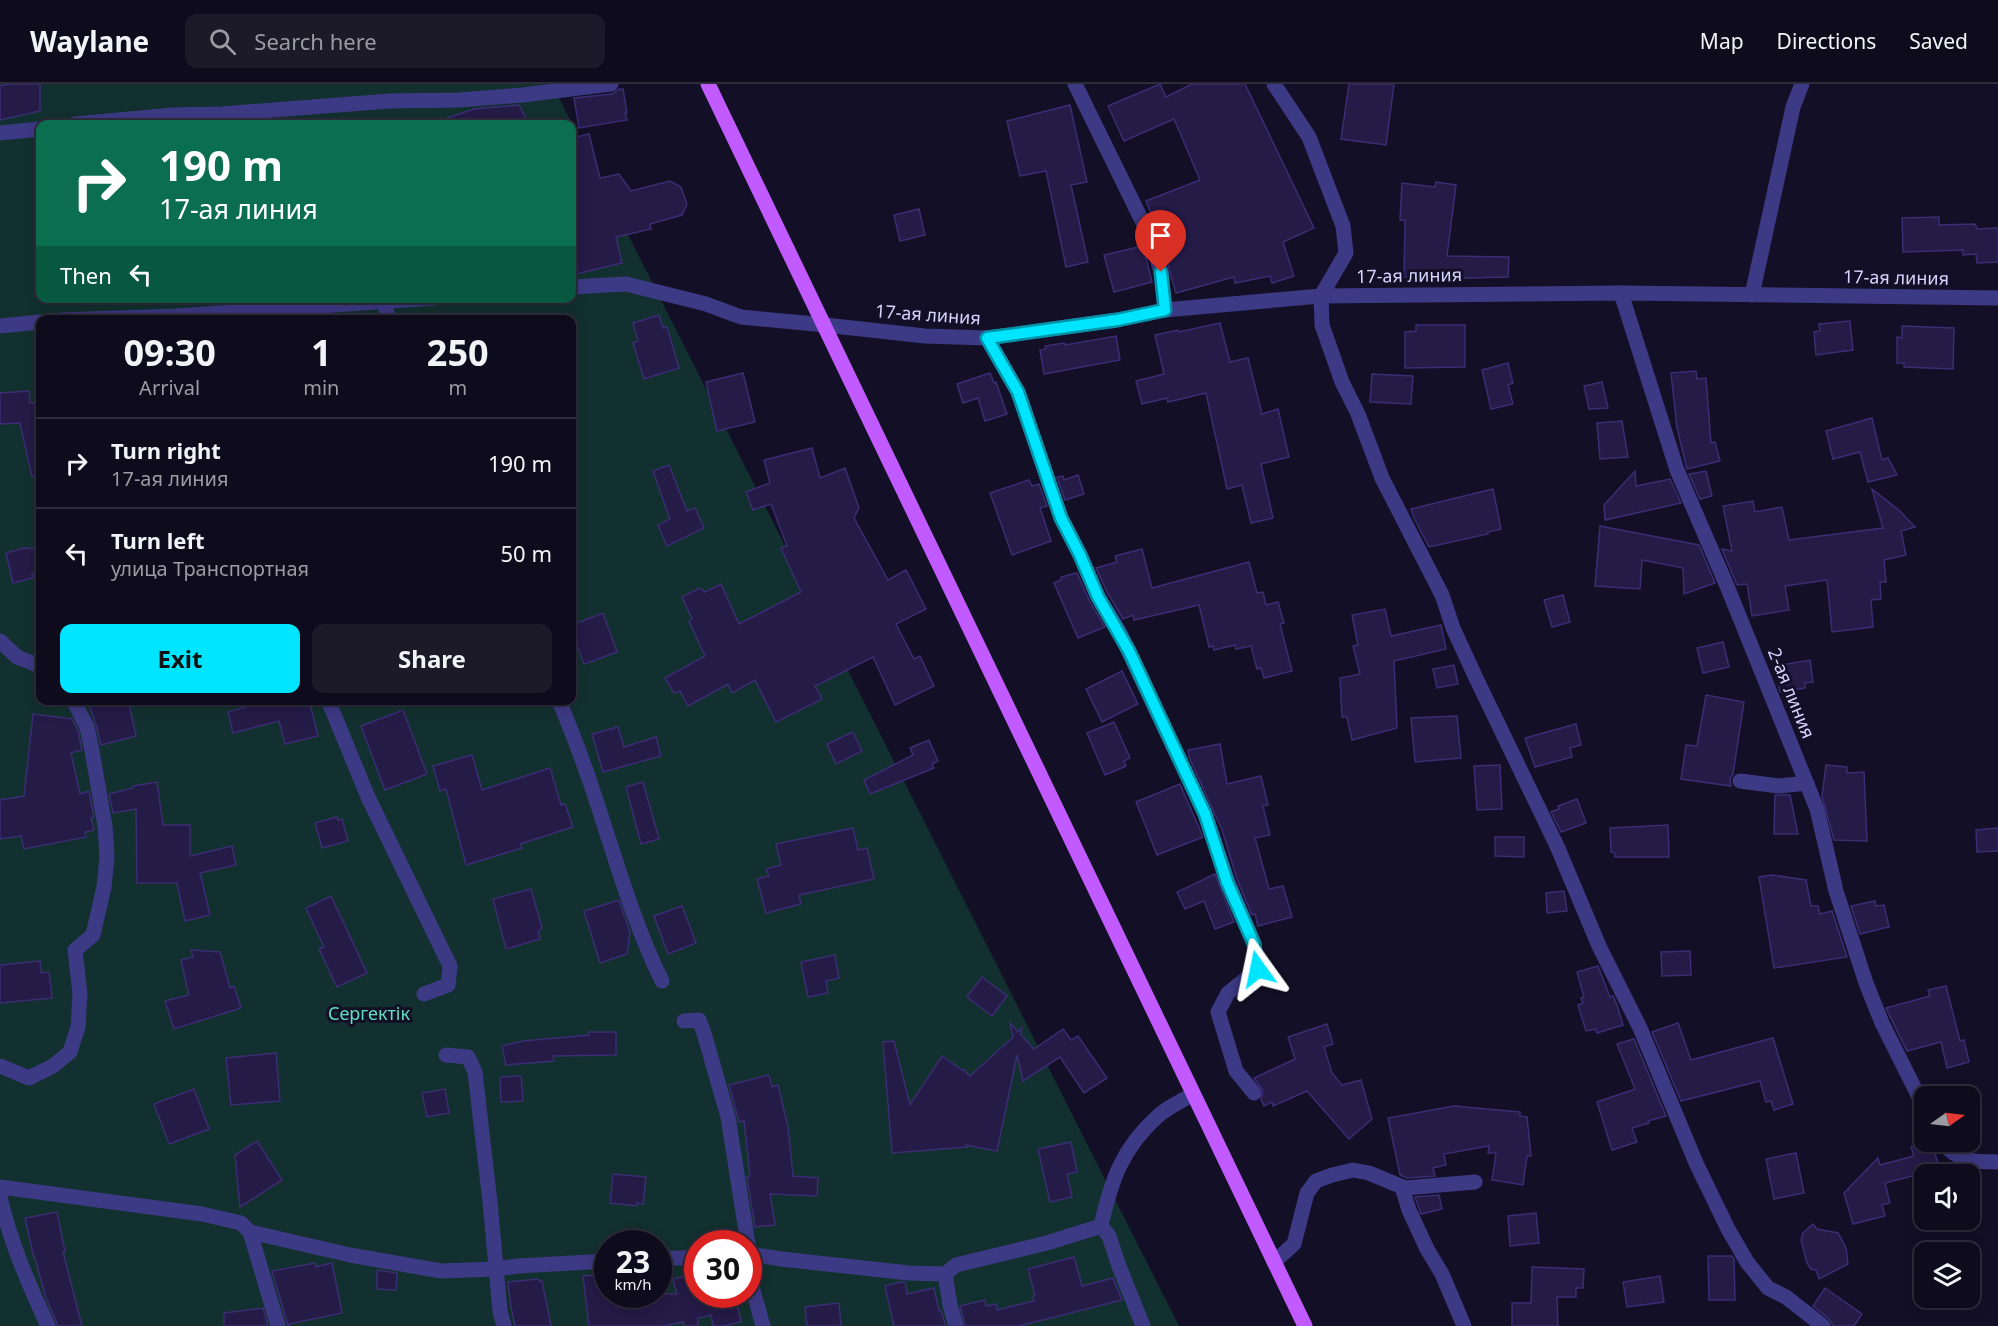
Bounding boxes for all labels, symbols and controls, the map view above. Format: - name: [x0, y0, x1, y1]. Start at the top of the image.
- search box: [185, 14, 605, 68]
- text: Waylane: [30, 22, 149, 60]
- icon: search: [206, 25, 239, 58]
- text: Search here: [254, 26, 377, 56]
- text: Map: [1700, 27, 1744, 55]
- text: Directions: [1777, 27, 1876, 55]
- text: Saved: [1909, 27, 1968, 55]
- text: 190 m: [159, 136, 283, 193]
- icon: right: [60, 144, 138, 222]
- text: 17-ая линия: [159, 190, 318, 227]
- pin: [1135, 210, 1186, 272]
- icon: arrive: [1144, 219, 1177, 252]
- icon: left: [124, 258, 157, 291]
- text: Then: [60, 260, 112, 290]
- street label: 17-ая линия: [1356, 262, 1462, 288]
- street label: 17-ая линия: [1843, 264, 1949, 290]
- street label: 17-ая линия: [874, 298, 982, 330]
- text: 09:30: [123, 328, 216, 377]
- text: 1: [311, 328, 332, 377]
- text: 250: [427, 328, 489, 377]
- text: Arrival: [139, 374, 200, 401]
- text: min: [303, 374, 339, 401]
- text: m: [448, 374, 467, 401]
- text: Turn right: [111, 435, 221, 465]
- icon: right: [60, 447, 93, 480]
- text: 190 m: [488, 448, 552, 478]
- text: 17-ая линия: [111, 465, 229, 492]
- text: Turn left: [111, 525, 205, 555]
- icon: left: [60, 537, 93, 570]
- text: 50 m: [501, 538, 552, 568]
- text: улица Транспортная: [111, 555, 309, 582]
- button: Exit: [60, 624, 300, 693]
- button: Share: [312, 624, 552, 693]
- street label: 2-ая линия: [1763, 644, 1821, 742]
- position arrow: [1226, 937, 1290, 1001]
- park label: Сергектік: [328, 1001, 411, 1025]
- north arrow: [1914, 1086, 1980, 1152]
- map controls: [1914, 1086, 1980, 1308]
- button: sound: [1914, 1164, 1980, 1230]
- speed limit sign: 30: [684, 1230, 762, 1308]
- text: 23: [616, 1241, 650, 1282]
- button: layers: [1914, 1242, 1980, 1308]
- text: km/h: [615, 1274, 651, 1294]

